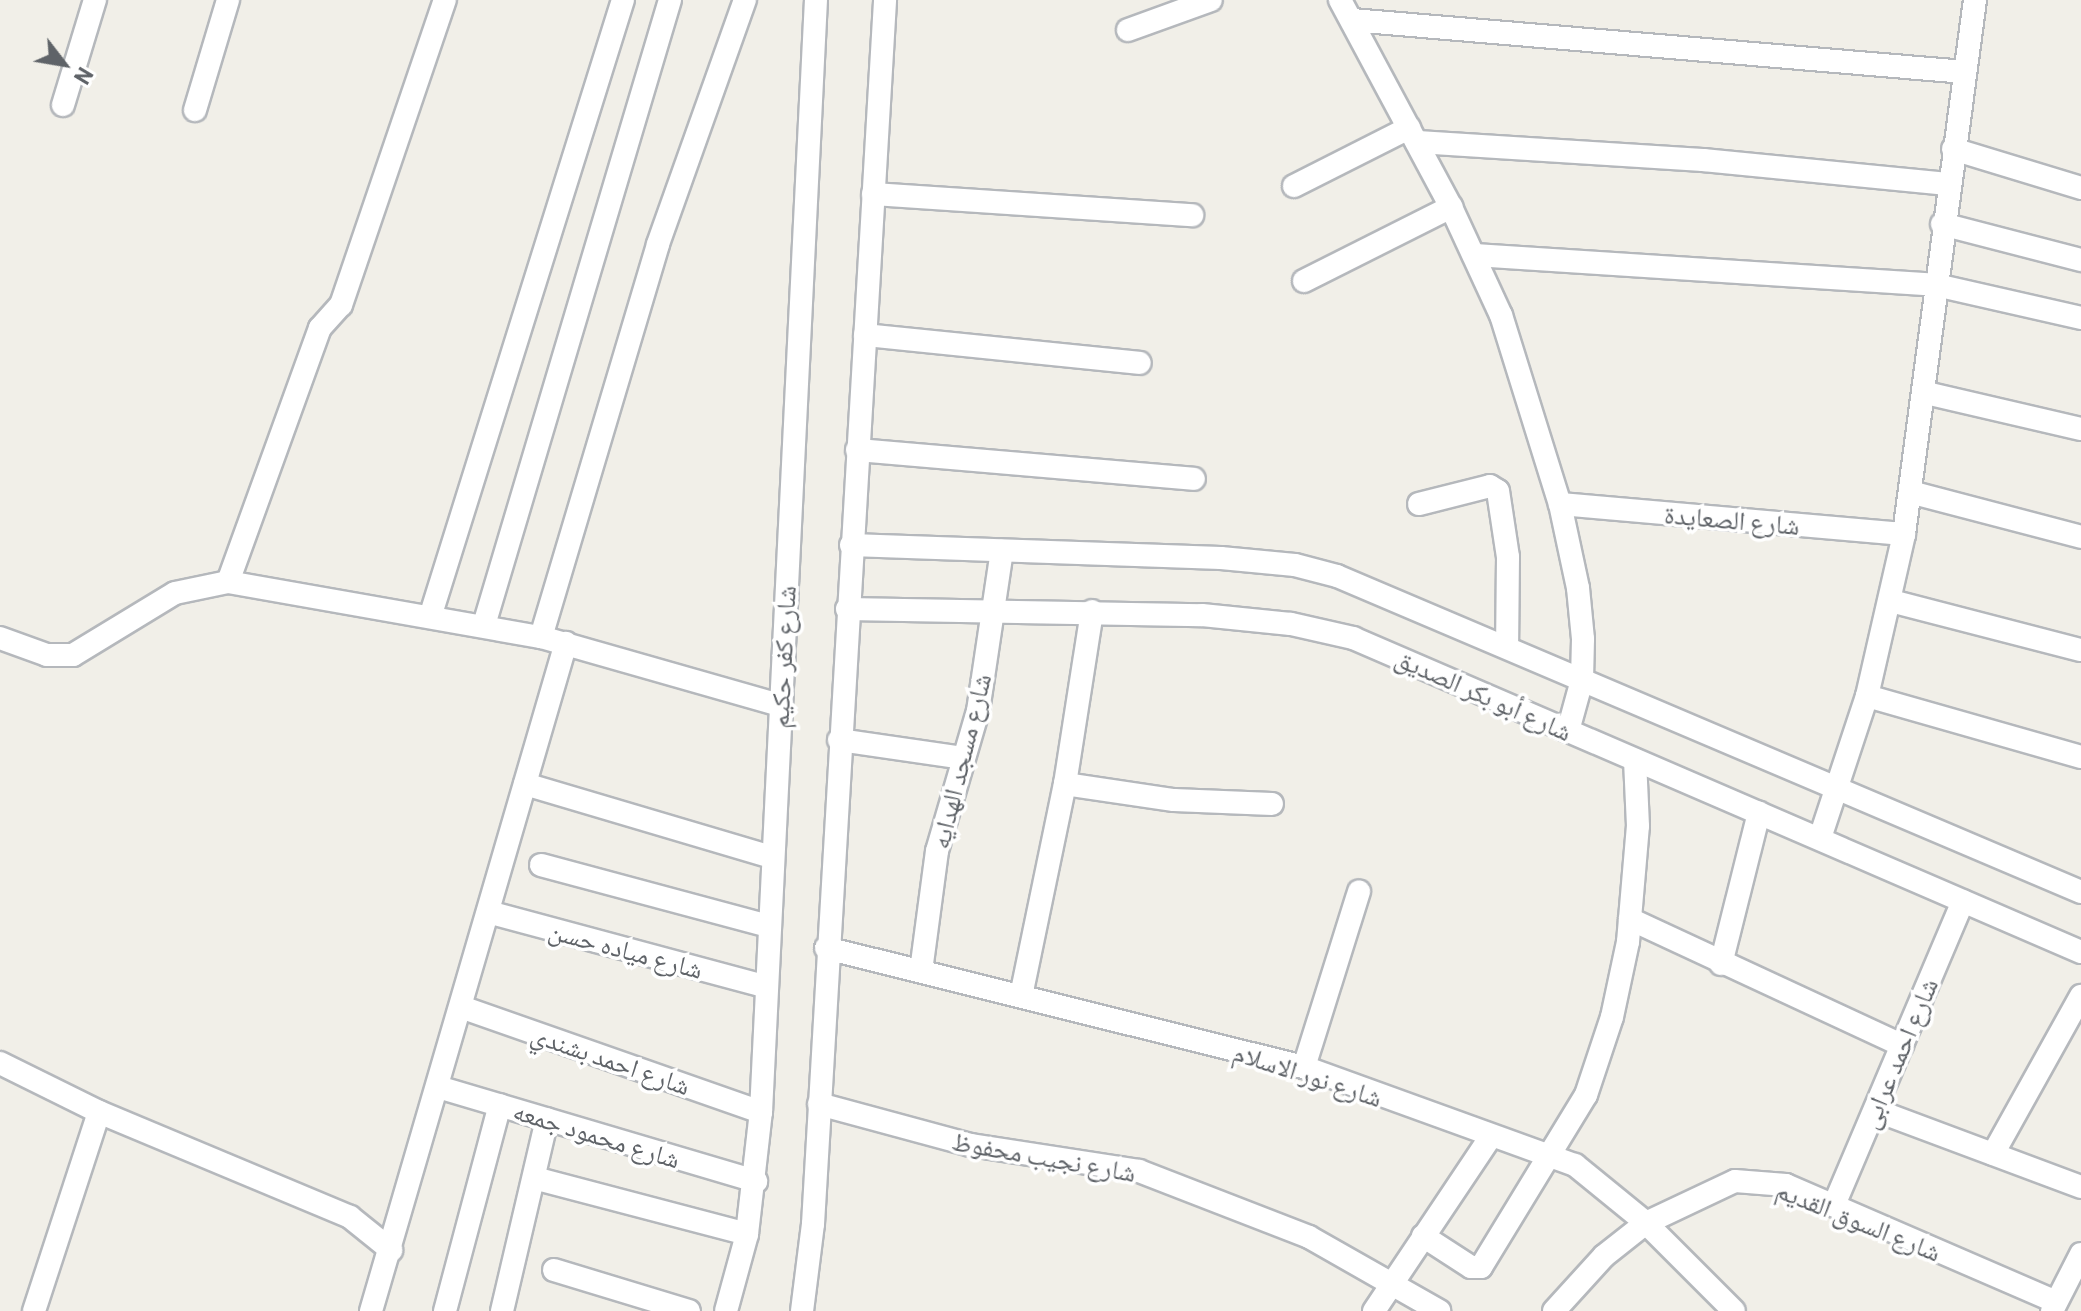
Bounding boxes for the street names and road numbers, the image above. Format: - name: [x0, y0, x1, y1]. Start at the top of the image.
- street label: شارع الصعايدة: [1663, 498, 1801, 540]
- street label: شارع كفر حكيم: [763, 585, 801, 729]
- street label: شارع أبو بكر الصديق: [1391, 641, 1577, 747]
- street label: شارع مسجد الهدايه: [923, 670, 997, 852]
- street label: شارع مياده حسن: [546, 913, 706, 985]
- street label: شارع احمد عرابى: [1852, 973, 1944, 1133]
- street label: شارع احمد بشندي: [527, 1017, 695, 1101]
- street label: شارع نور الاسلام: [1230, 1035, 1386, 1113]
- street label: شارع محمود جمعه: [510, 1094, 684, 1174]
- street label: شارع نجيب محفوظ: [950, 1124, 1138, 1188]
- street label: شارع السوق القديم: [1772, 1173, 1946, 1267]

